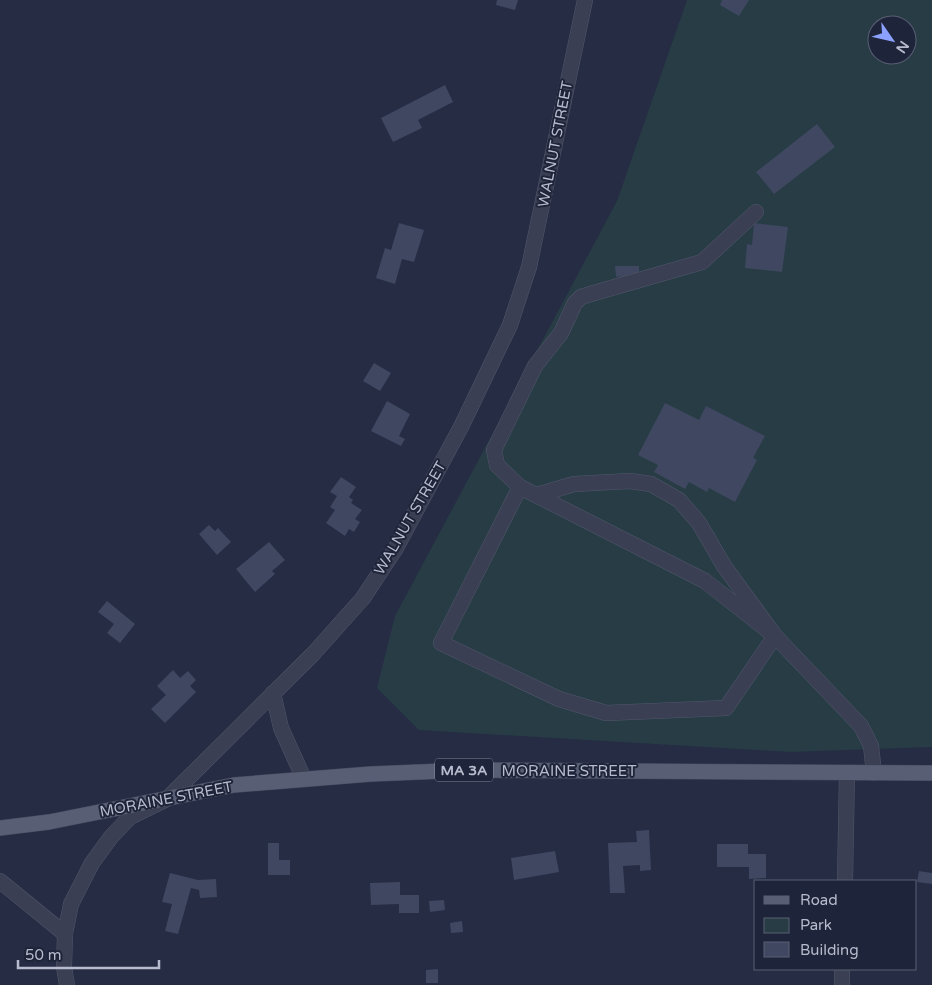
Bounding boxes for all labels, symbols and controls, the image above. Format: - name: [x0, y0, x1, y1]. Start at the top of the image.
- north arrow: [867, 15, 917, 65]
- text: N: [892, 38, 913, 56]
- street label: WALNUT STREET: [534, 79, 576, 209]
- street label: WALNUT STREET: [370, 458, 450, 578]
- road number: MA 3A: [435, 758, 493, 782]
- street label: MORAINE STREET: [501, 762, 637, 780]
- street label: MORAINE STREET: [98, 777, 234, 821]
- legend: [754, 880, 917, 970]
- text: Road: [800, 891, 838, 909]
- text: Park: [800, 916, 832, 934]
- scale bar: [18, 938, 159, 970]
- text: Building: [800, 941, 859, 959]
- text: 50 m: [25, 946, 62, 964]

